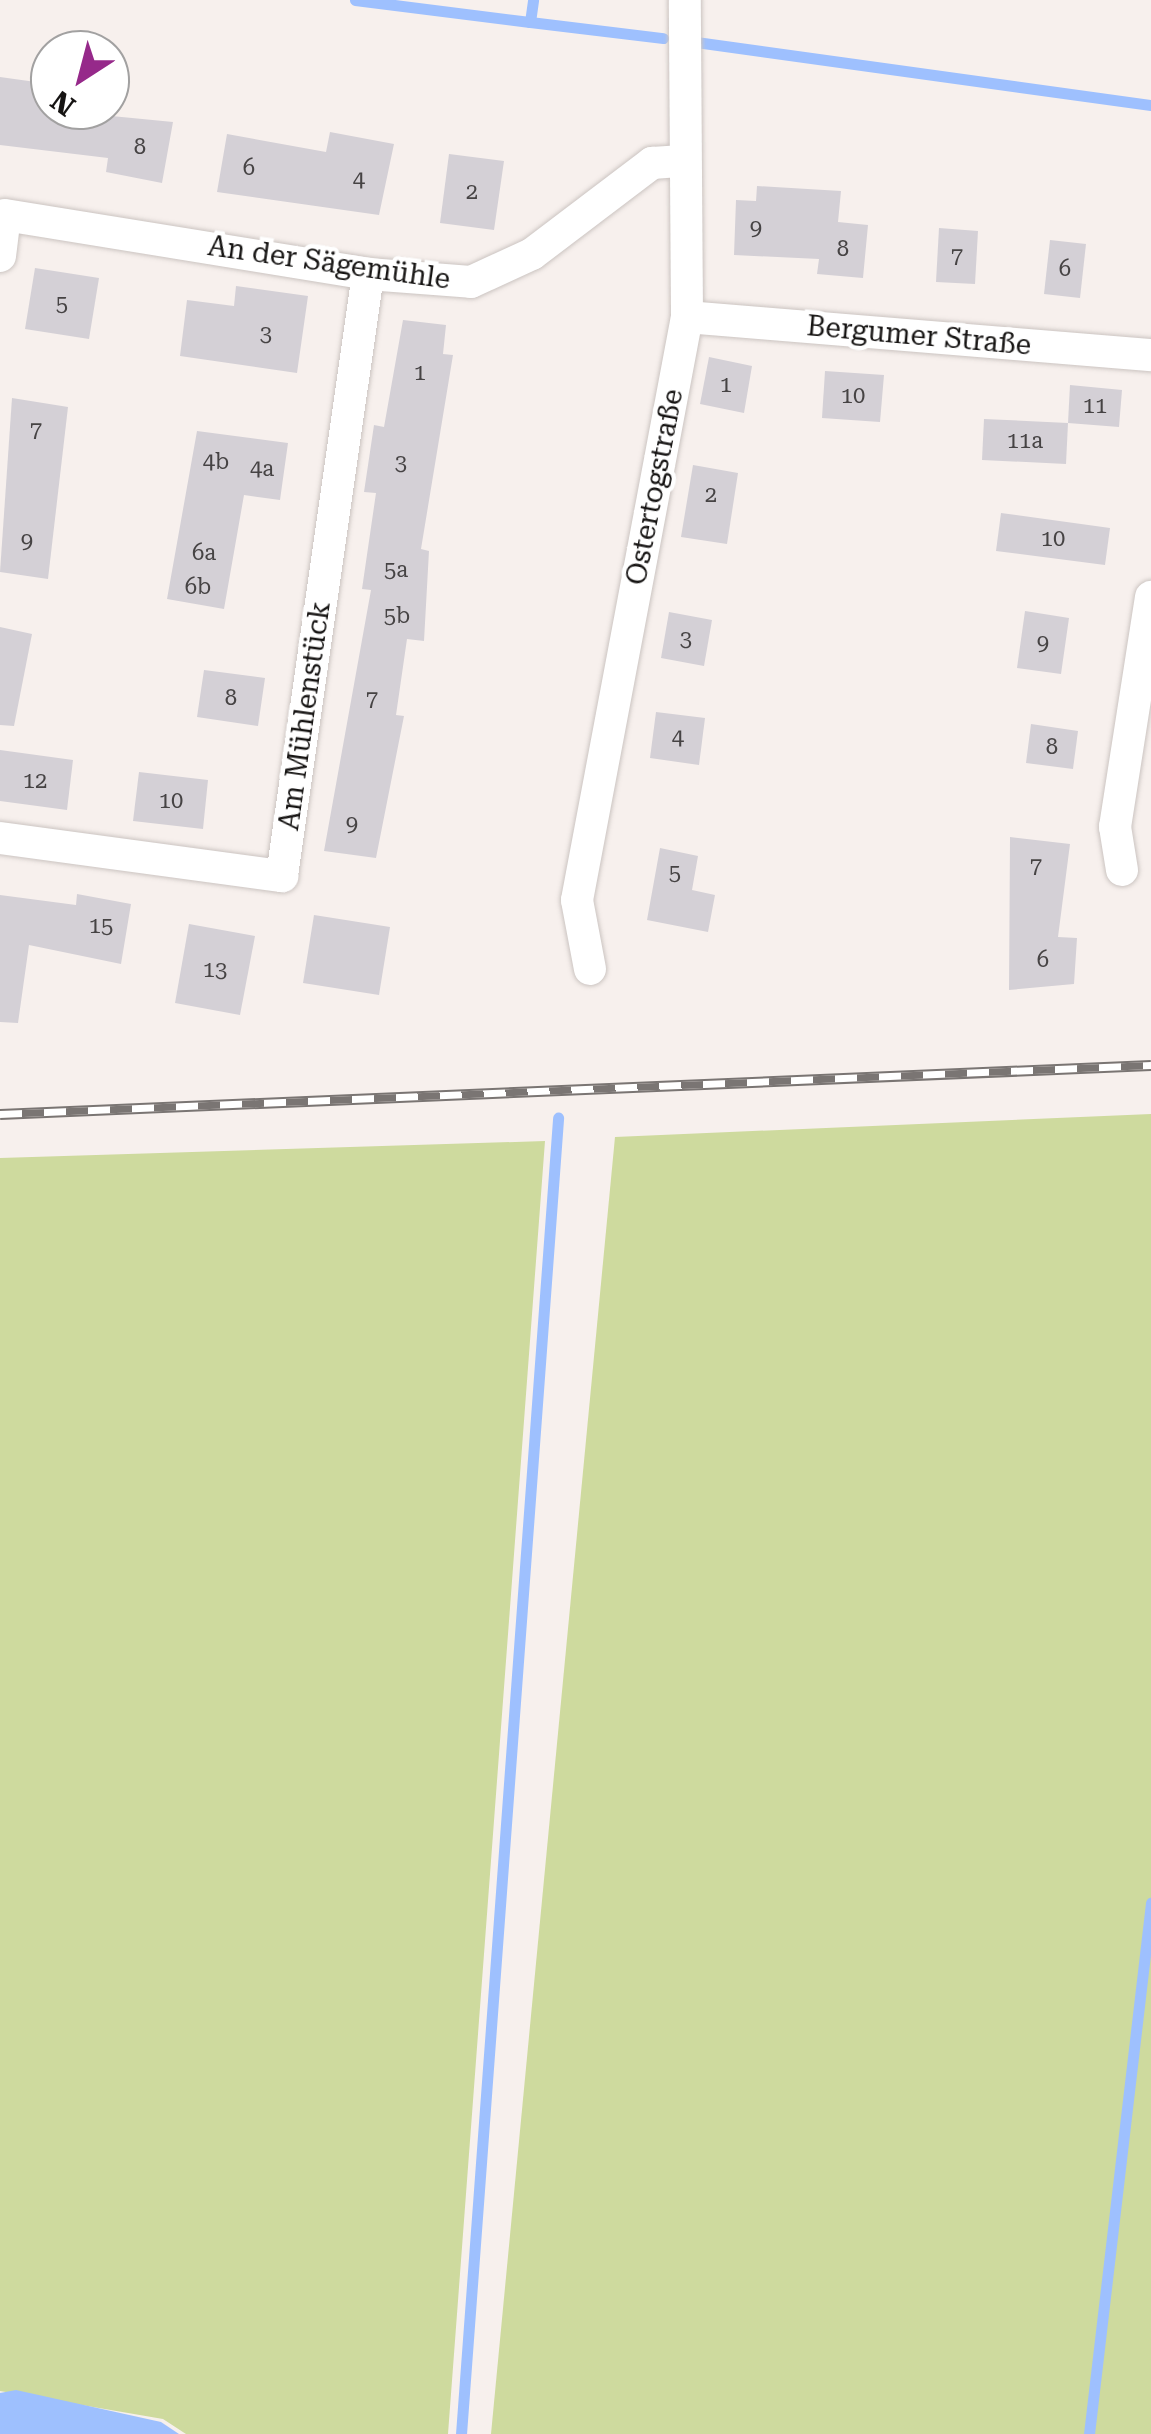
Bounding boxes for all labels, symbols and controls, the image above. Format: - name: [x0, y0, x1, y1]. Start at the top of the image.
- north arrow: [30, 30, 130, 130]
- text: N: [45, 83, 82, 123]
- house number: 8: [134, 134, 146, 160]
- house number: 6: [243, 155, 255, 181]
- house number: 4: [353, 167, 365, 193]
- house number: 2: [466, 179, 478, 205]
- house number: 9: [750, 215, 762, 241]
- street label: An der Sägemühle: [206, 229, 452, 297]
- house number: 8: [837, 236, 849, 262]
- house number: 7: [951, 243, 963, 269]
- house number: 6: [1059, 256, 1071, 282]
- house number: 5: [56, 291, 68, 317]
- street label: Bergumer Straße: [805, 309, 1033, 363]
- house number: 3: [260, 321, 272, 347]
- house number: 1: [414, 360, 426, 386]
- house number: 1: [720, 372, 732, 398]
- house number: 10: [841, 383, 865, 409]
- street label: Ostertogstraße: [620, 386, 690, 588]
- house number: 11: [1083, 393, 1107, 419]
- house number: 7: [30, 417, 42, 443]
- house number: 11a: [1007, 428, 1043, 454]
- house number: 4b: [203, 449, 229, 475]
- house number: 3: [395, 450, 407, 476]
- house number: 4a: [250, 456, 274, 482]
- house number: 2: [705, 482, 717, 508]
- house number: 10: [1041, 526, 1065, 552]
- house number: 9: [21, 528, 33, 554]
- house number: 6a: [192, 540, 216, 566]
- house number: 5a: [384, 557, 408, 583]
- house number: 6b: [185, 574, 211, 600]
- street label: Am Mühlenstück: [272, 599, 338, 833]
- house number: 5b: [384, 603, 410, 629]
- house number: 3: [680, 626, 692, 652]
- house number: 9: [1037, 630, 1049, 656]
- house number: 8: [225, 685, 237, 711]
- house number: 7: [366, 686, 378, 712]
- house number: 4: [672, 725, 684, 751]
- house number: 8: [1046, 734, 1058, 760]
- house number: 12: [23, 768, 47, 794]
- house number: 10: [159, 788, 183, 814]
- house number: 9: [346, 811, 358, 837]
- house number: 7: [1030, 853, 1042, 879]
- house number: 5: [669, 860, 681, 886]
- house number: 15: [89, 913, 113, 939]
- house number: 6: [1037, 947, 1049, 973]
- house number: 13: [203, 957, 227, 983]

